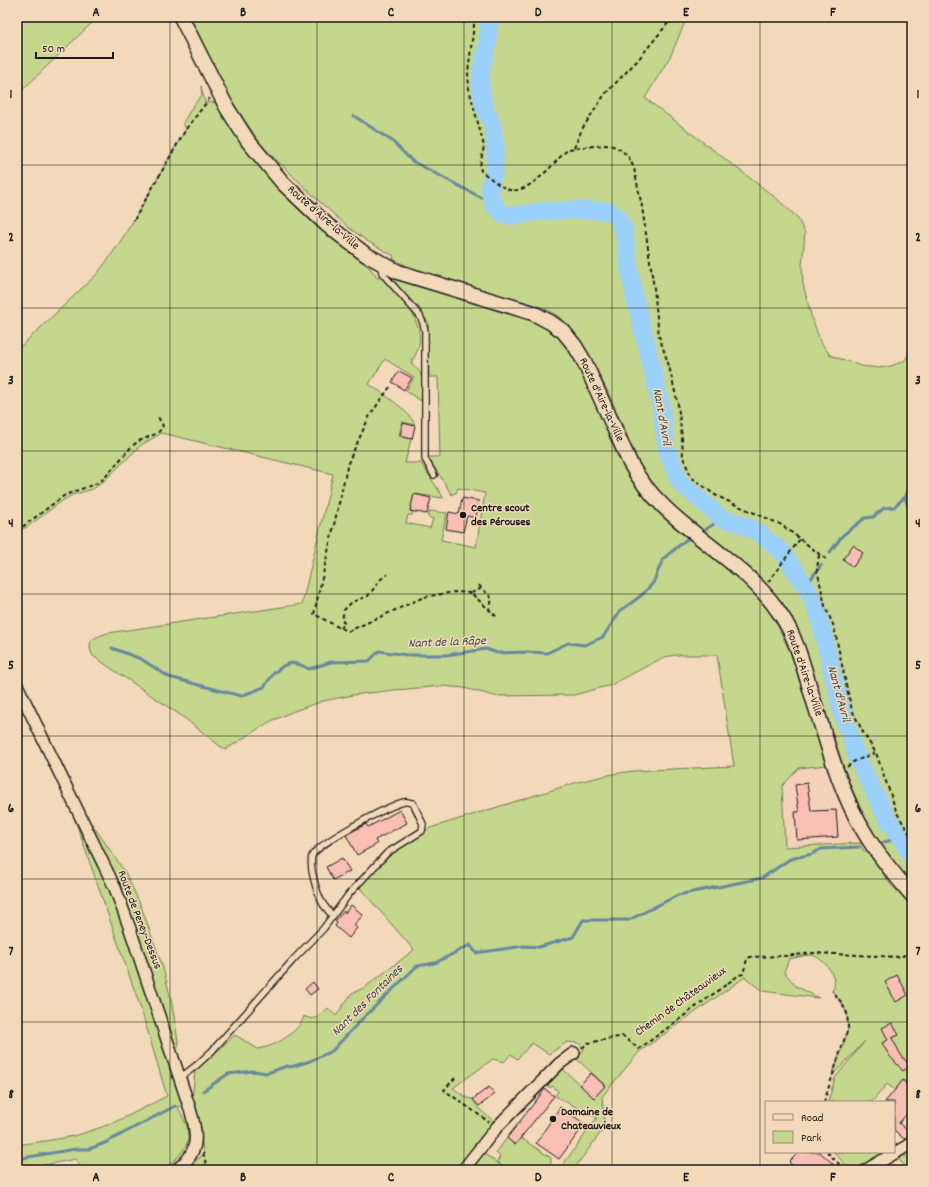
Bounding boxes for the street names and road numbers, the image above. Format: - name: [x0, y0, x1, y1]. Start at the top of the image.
- street label: Route d'Aire-la-Ville: [283, 182, 363, 254]
- street label: Route d'Aire-la-Ville: [574, 355, 628, 445]
- street label: Route d'Aire-la-Ville: [781, 627, 827, 719]
- street label: Route de Peney-Dessus: [112, 868, 166, 972]
- street label: Chemin de Châteauvieux: [632, 963, 731, 1041]

